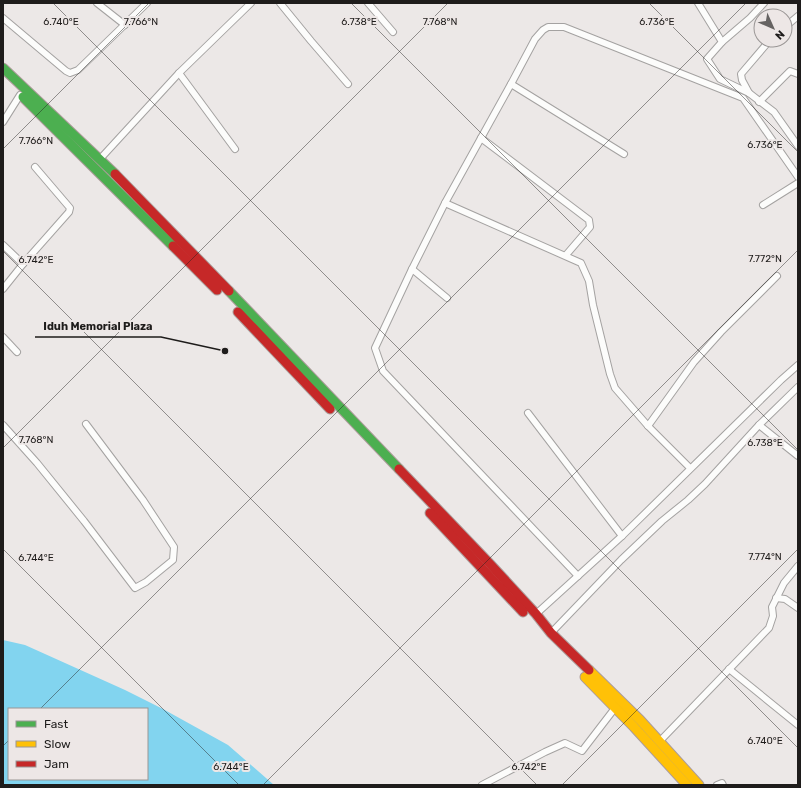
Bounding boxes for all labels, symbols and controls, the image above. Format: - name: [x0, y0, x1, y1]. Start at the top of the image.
- north arrow: [753, 8, 793, 48]
- text: 6.740°E: [43, 16, 79, 28]
- text: 7.766°N: [124, 16, 158, 28]
- text: 6.738°E: [341, 16, 377, 28]
- text: 7.768°N: [423, 16, 457, 28]
- text: 6.736°E: [639, 16, 675, 28]
- text: N: [772, 27, 787, 42]
- text: 7.766°N: [19, 135, 53, 147]
- text: 6.736°E: [747, 139, 783, 151]
- text: 7.772°N: [748, 253, 782, 265]
- text: 6.742°E: [18, 254, 54, 266]
- callout: Iduh Memorial Plaza: [35, 314, 161, 337]
- text: Iduh Memorial Plaza: [43, 320, 153, 333]
- text: 7.768°N: [19, 434, 53, 446]
- text: 6.738°E: [747, 437, 783, 449]
- text: 7.774°N: [748, 551, 782, 563]
- text: 6.744°E: [18, 552, 54, 564]
- legend: [8, 708, 148, 780]
- text: Fast: [44, 717, 68, 731]
- text: 6.740°E: [747, 735, 783, 747]
- text: Slow: [44, 737, 71, 751]
- text: Jam: [44, 757, 69, 771]
- text: 6.744°E: [213, 761, 249, 773]
- text: 6.742°E: [511, 761, 547, 773]

